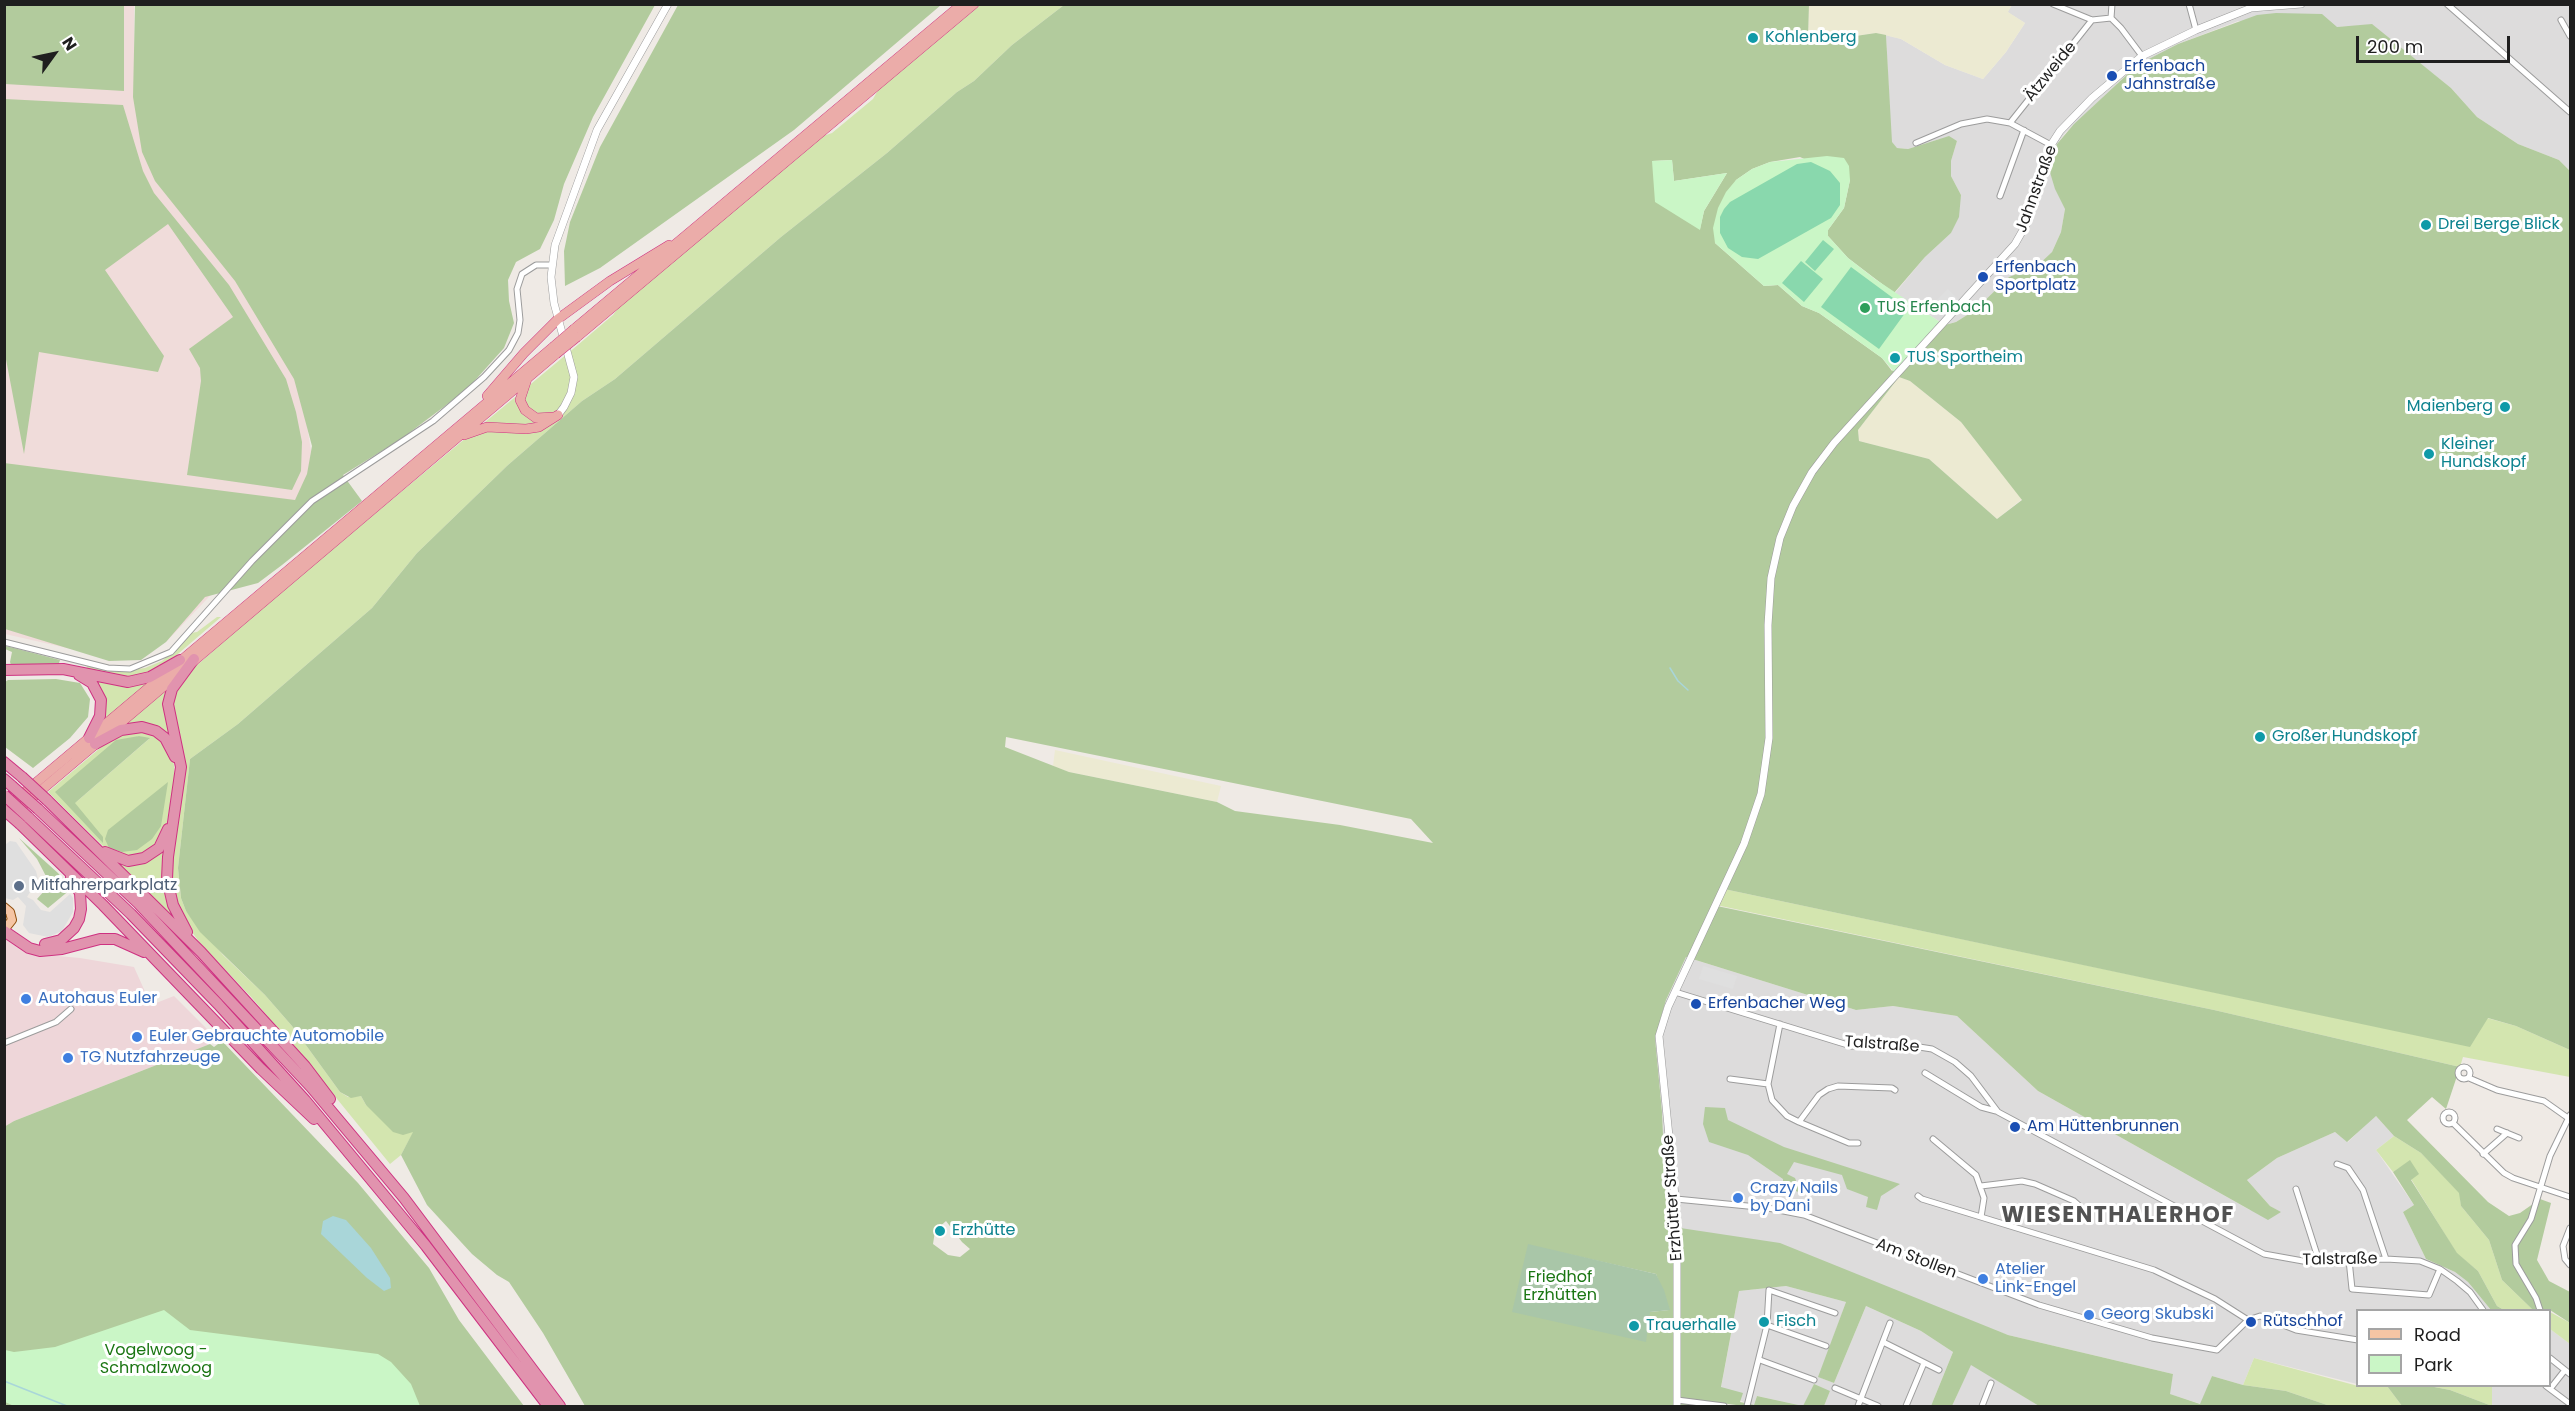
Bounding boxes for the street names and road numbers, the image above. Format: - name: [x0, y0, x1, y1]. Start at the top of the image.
- street label: Ätzweide: [2021, 38, 2081, 106]
- street label: Jahnstraße: [2012, 143, 2062, 235]
- street label: Talstraße: [1844, 1033, 1920, 1057]
- street label: Erzhütter Straße: [1659, 1134, 1687, 1262]
- street label: Am Stollen: [1873, 1235, 1959, 1283]
- street label: Talstraße: [2302, 1250, 2378, 1270]

